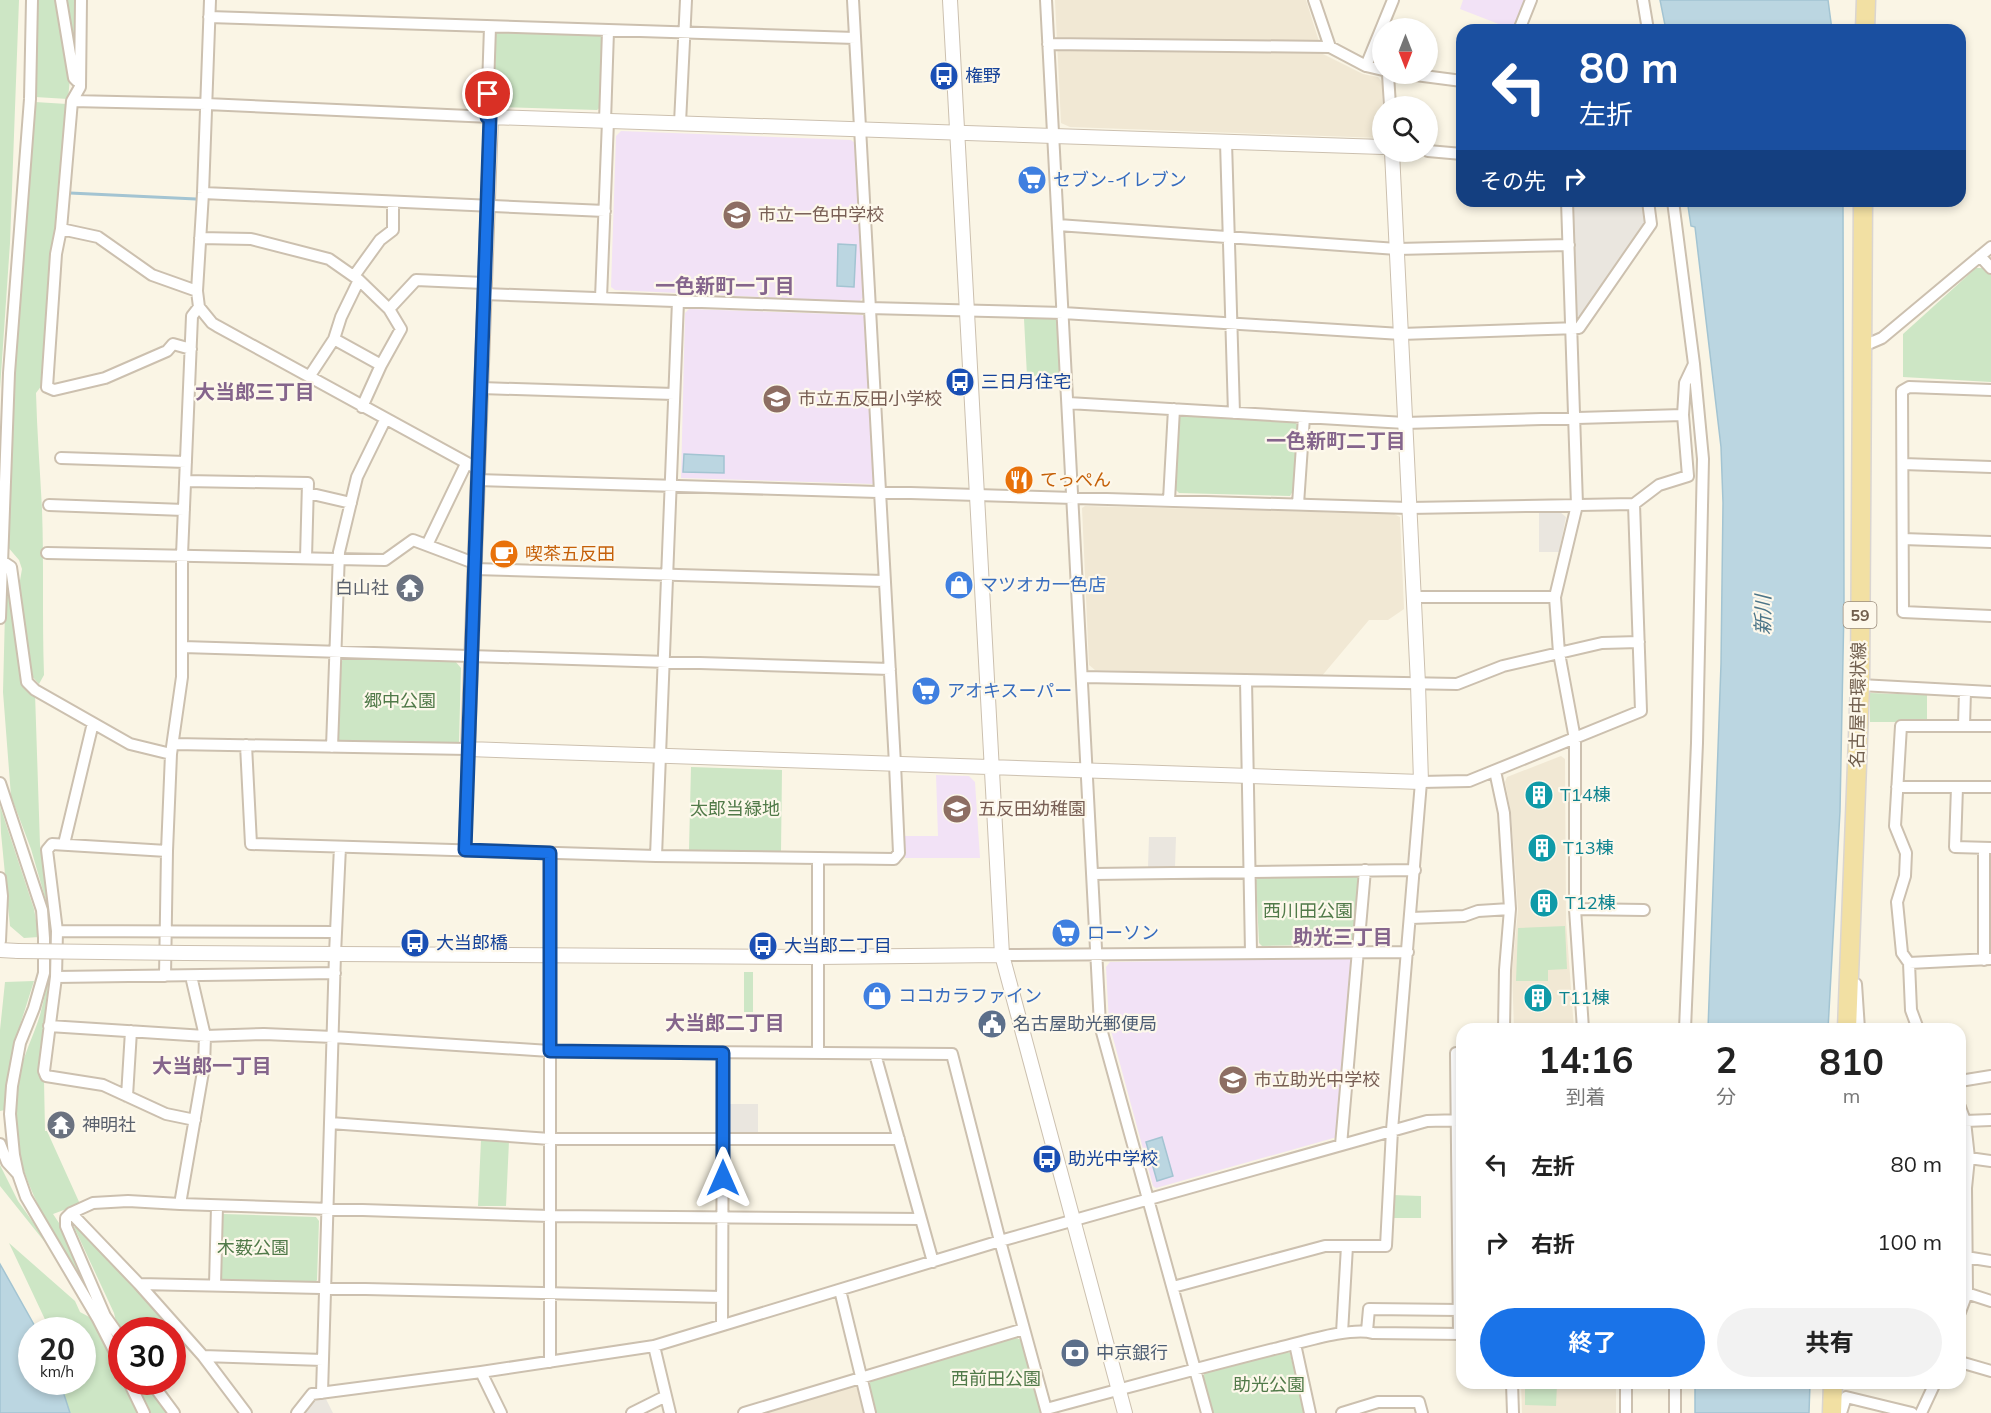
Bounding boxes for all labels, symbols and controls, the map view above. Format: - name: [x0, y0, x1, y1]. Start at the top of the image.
- north arrow: [1372, 18, 1438, 84]
- map controls: [1372, 18, 1438, 162]
- text: 80 m: [1579, 41, 1679, 94]
- icon: left: [1480, 48, 1558, 126]
- bus stop icon: 権野: [928, 60, 960, 92]
- place label: 権野: [965, 64, 1001, 87]
- pin: [462, 68, 513, 119]
- icon: arrive: [471, 77, 504, 110]
- button: search: [1372, 96, 1438, 162]
- text: 左折: [1579, 97, 1633, 131]
- icon: right: [1558, 162, 1591, 195]
- supermarket icon: セブン-イレブン: [1016, 164, 1048, 196]
- text: その先: [1480, 167, 1546, 195]
- place label: セブン-イレブン: [1053, 168, 1187, 191]
- school or university icon: 市立一色中学校: [721, 199, 753, 231]
- place label: 市立一色中学校: [758, 203, 884, 226]
- district label: 一色新町一丁目: [655, 273, 795, 298]
- bus stop icon: 三日月住宅: [944, 366, 976, 398]
- place label: 三日月住宅: [981, 370, 1071, 393]
- district label: 大当郎三丁目: [195, 379, 315, 404]
- school or university icon: 市立五反田小学校: [761, 383, 793, 415]
- place label: 市立五反田小学校: [798, 387, 942, 410]
- district label: 一色新町二丁目: [1266, 428, 1406, 453]
- restaurant icon: てっぺん: [1003, 464, 1035, 496]
- place label: てっぺん: [1040, 468, 1111, 491]
- cafe icon: 喫茶五反田: [488, 538, 520, 570]
- place label: 喫茶五反田: [525, 542, 615, 565]
- shop icon: マツオカ一色店: [943, 569, 975, 601]
- temple icon: 白山社: [394, 572, 426, 604]
- place label: マツオカ一色店: [980, 573, 1106, 596]
- place label: 白山社: [335, 576, 389, 599]
- water label: 新川: [1750, 593, 1775, 635]
- road number: 59: [1844, 602, 1876, 628]
- street label: 名古屋中環状線: [1845, 642, 1870, 768]
- supermarket icon: アオキスーパー: [910, 675, 942, 707]
- place label: アオキスーパー: [947, 679, 1072, 702]
- park label: 郷中公園: [364, 689, 436, 712]
- building icon: T14棟: [1523, 779, 1555, 811]
- place label: T14棟: [1560, 783, 1610, 806]
- school or university icon: 五反田幼稚園: [941, 793, 973, 825]
- park label: 太郎当緑地: [690, 797, 780, 820]
- place label: 五反田幼稚園: [978, 797, 1086, 820]
- building icon: T13棟: [1526, 832, 1558, 864]
- place label: T13棟: [1563, 836, 1613, 859]
- building icon: T12棟: [1528, 887, 1560, 919]
- place label: T12棟: [1565, 891, 1615, 914]
- park label: 西川田公園: [1263, 899, 1353, 922]
- supermarket icon: ローソン: [1050, 917, 1082, 949]
- place label: ローソン: [1087, 921, 1159, 944]
- district label: 助光三丁目: [1293, 924, 1393, 949]
- bus stop icon: 大当郎橋: [399, 927, 431, 959]
- bus stop icon: 大当郎二丁目: [747, 930, 779, 962]
- place label: 大当郎橋: [436, 931, 508, 954]
- place label: 大当郎二丁目: [784, 934, 892, 957]
- shop icon: ココカラファイン: [861, 980, 893, 1012]
- building icon: T11棟: [1522, 982, 1554, 1014]
- place label: ココカラファイン: [898, 984, 1042, 1007]
- place label: T11棟: [1559, 986, 1609, 1009]
- public building icon: 名古屋助光郵便局: [976, 1008, 1008, 1040]
- district label: 大当郎二丁目: [665, 1010, 785, 1035]
- place label: 名古屋助光郵便局: [1013, 1012, 1157, 1035]
- text: 14:16: [1538, 1037, 1633, 1082]
- text: 2: [1715, 1037, 1737, 1082]
- text: 810: [1819, 1039, 1884, 1084]
- district label: 大当郎一丁目: [152, 1053, 272, 1078]
- school or university icon: 市立助光中学校: [1217, 1064, 1249, 1096]
- place label: 市立助光中学校: [1254, 1068, 1380, 1091]
- text: m: [1843, 1083, 1860, 1108]
- text: 到着: [1566, 1084, 1606, 1109]
- text: 分: [1716, 1084, 1736, 1109]
- temple icon: 神明社: [45, 1109, 77, 1141]
- place label: 神明社: [82, 1113, 136, 1136]
- bus stop icon: 助光中学校: [1031, 1143, 1063, 1175]
- position arrow: [691, 1146, 755, 1210]
- place label: 助光中学校: [1068, 1147, 1158, 1170]
- icon: left: [1480, 1148, 1513, 1181]
- text: 80 m: [1891, 1150, 1942, 1178]
- text: 左折: [1531, 1152, 1575, 1180]
- icon: right: [1480, 1226, 1513, 1259]
- text: 100 m: [1877, 1228, 1942, 1256]
- text: 右折: [1531, 1230, 1575, 1258]
- park label: 木薮公園: [217, 1236, 289, 1259]
- button: 終了: [1480, 1308, 1705, 1377]
- button: 共有: [1717, 1308, 1942, 1377]
- speed limit sign: 30: [108, 1317, 186, 1395]
- text: 20: [39, 1330, 75, 1368]
- bank icon: 中京銀行: [1059, 1337, 1091, 1369]
- place label: 中京銀行: [1096, 1341, 1168, 1364]
- text: km/h: [40, 1362, 74, 1381]
- park label: 西前田公園: [951, 1367, 1041, 1390]
- park label: 助光公園: [1233, 1373, 1305, 1396]

